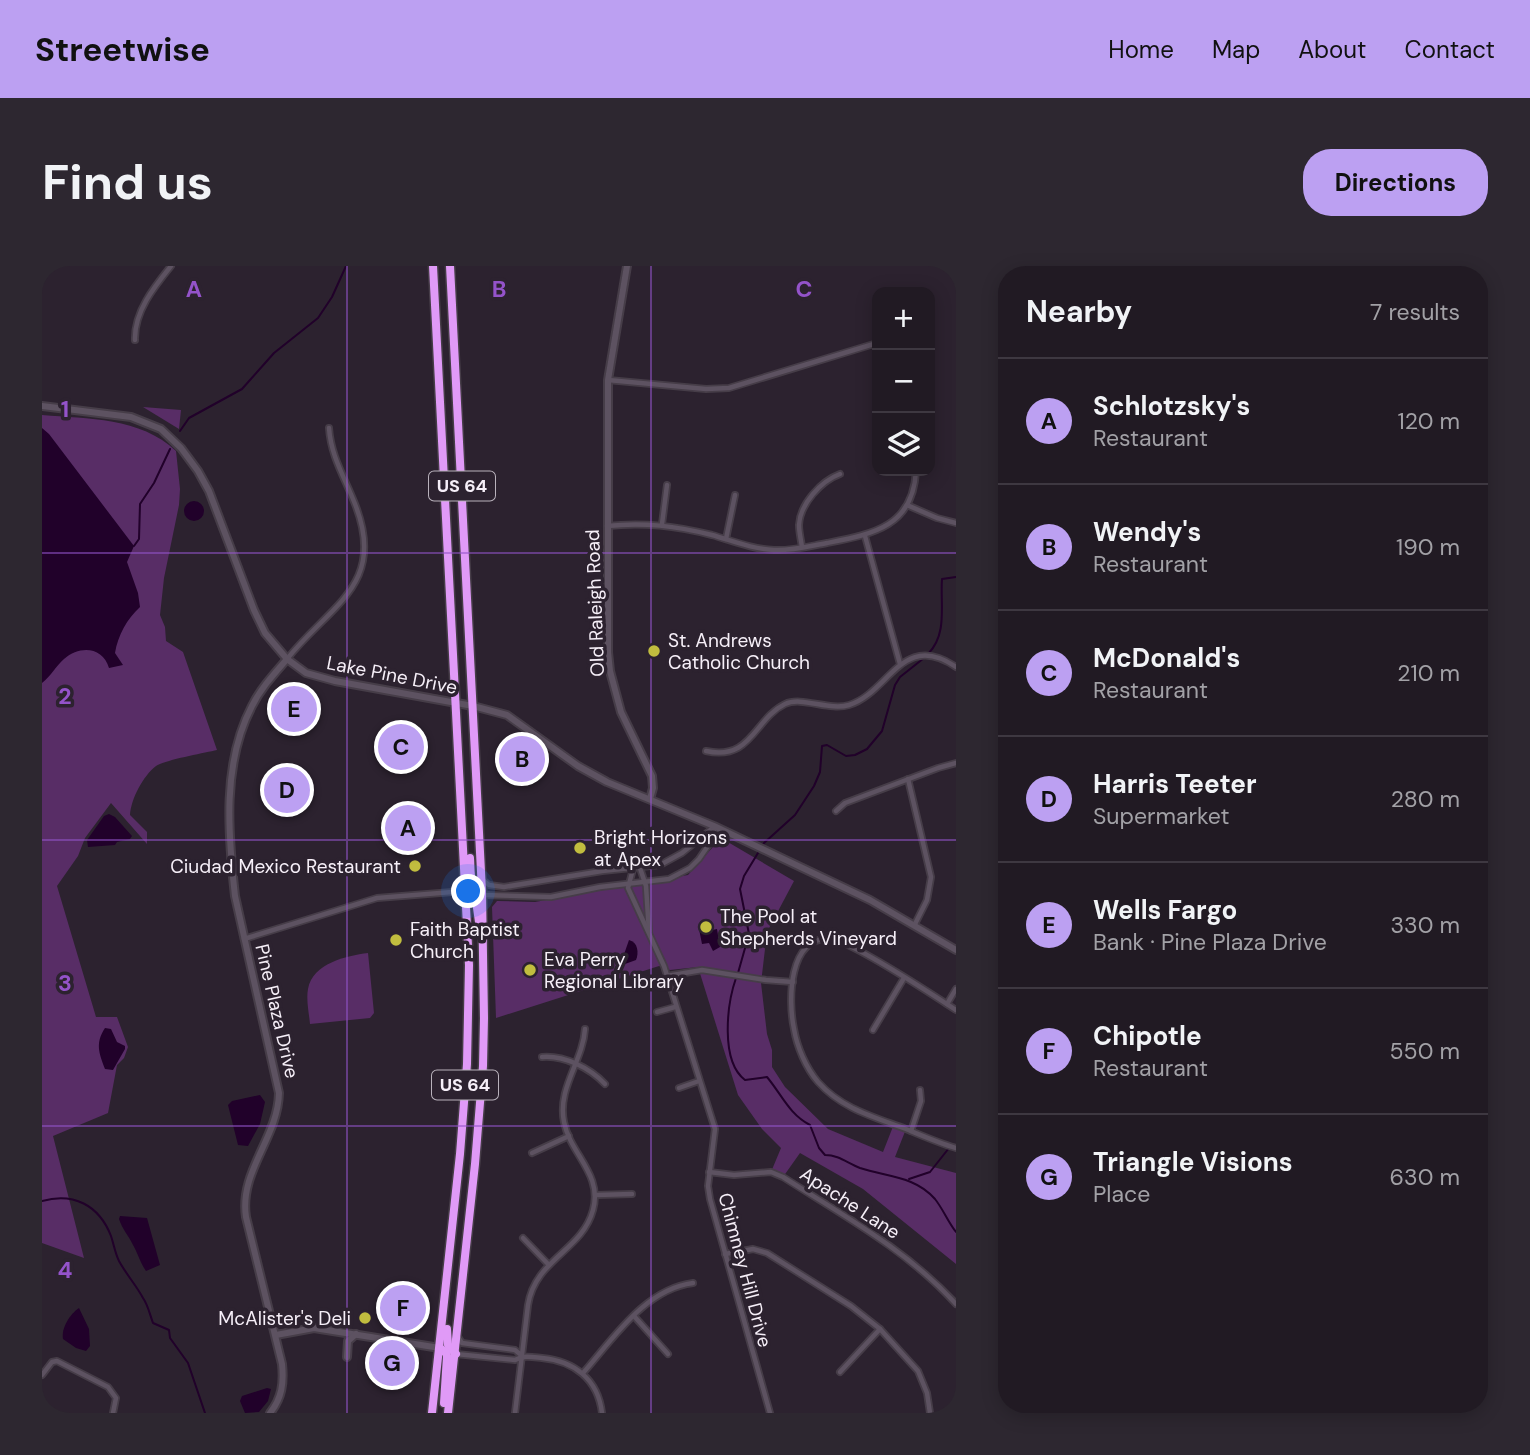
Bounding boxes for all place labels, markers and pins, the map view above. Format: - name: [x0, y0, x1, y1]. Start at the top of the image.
- place label: St. Andrews Catholic Church: [668, 628, 810, 675]
- marker: St. Andrews Catholic Church: [646, 643, 662, 659]
- pin: E: [271, 683, 317, 735]
- pin: C: [378, 721, 424, 773]
- pin: B: [499, 733, 545, 785]
- pin: D: [264, 764, 310, 816]
- pin: A: [385, 802, 431, 854]
- place label: Bright Horizons at Apex: [594, 825, 727, 872]
- marker: Bright Horizons at Apex: [572, 840, 588, 856]
- place label: Ciudad Mexico Restaurant: [170, 854, 401, 879]
- marker: Ciudad Mexico Restaurant: [407, 858, 423, 874]
- place label: The Pool at Shepherds Vineyard: [720, 904, 897, 951]
- place label: Faith Baptist Church: [410, 917, 520, 964]
- marker: The Pool at Shepherds Vineyard: [698, 919, 714, 935]
- marker: Faith Baptist Church: [388, 932, 404, 948]
- place label: Eva Perry Regional Library: [544, 947, 684, 994]
- marker: Eva Perry Regional Library: [522, 962, 538, 978]
- pin: F: [380, 1282, 426, 1334]
- place label: McAlister's Deli: [218, 1306, 351, 1331]
- marker: McAlister's Deli: [357, 1310, 373, 1326]
- pin: G: [369, 1337, 415, 1389]

